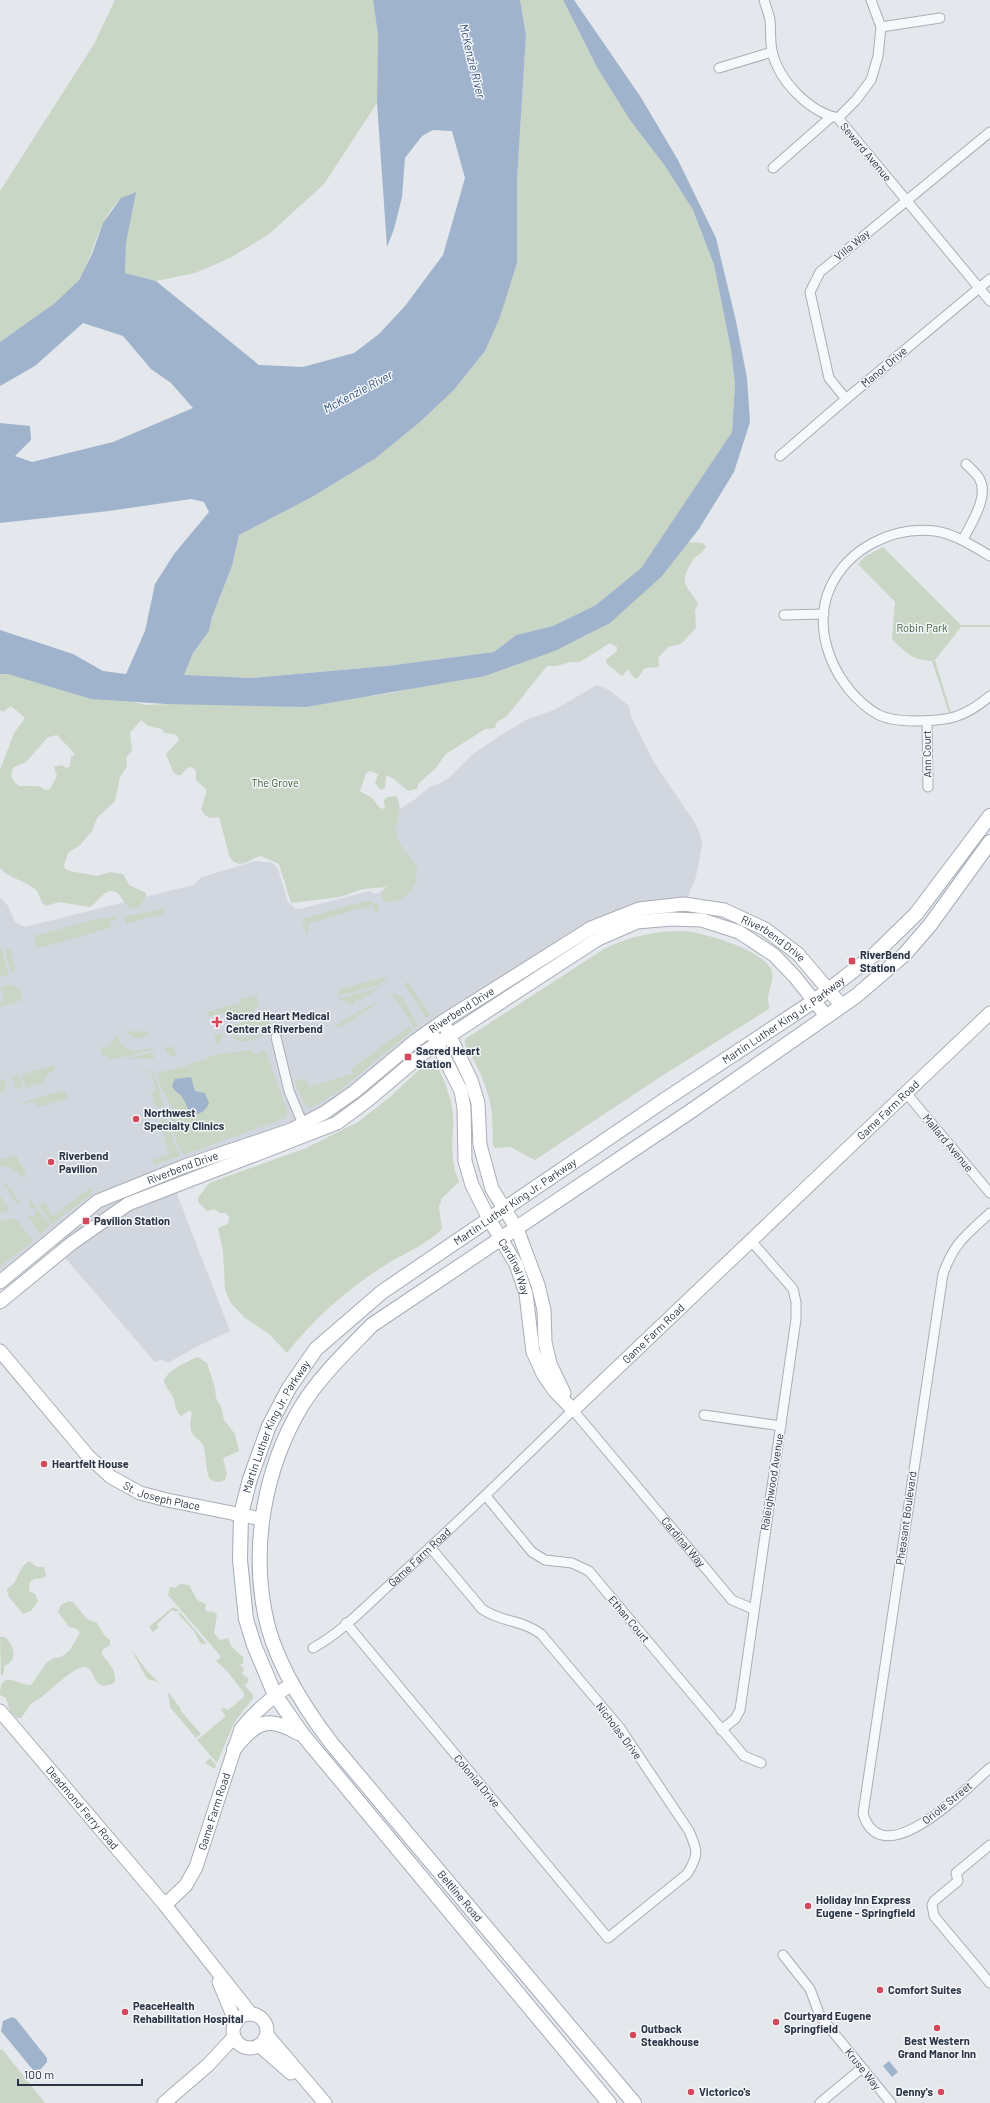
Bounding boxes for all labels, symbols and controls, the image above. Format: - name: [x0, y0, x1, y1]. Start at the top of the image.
- water label: McKenzie River: [457, 22, 489, 100]
- street label: Seward Avenue: [838, 120, 895, 184]
- street label: Villa Way: [831, 226, 872, 263]
- street label: Manor Drive: [858, 344, 909, 390]
- water label: McKenzie River: [321, 367, 395, 415]
- park label: Robin Park: [896, 621, 948, 634]
- street label: Ann Court: [920, 730, 933, 778]
- park label: The Grove: [251, 776, 299, 789]
- street label: Riverbend Drive: [740, 912, 809, 964]
- place label: RiverBend Station: [860, 948, 910, 974]
- marker: RiverBend Station: [847, 956, 857, 966]
- street label: Martin Luther King Jr. Parkway: [719, 973, 847, 1066]
- street label: Riverbend Drive: [426, 984, 496, 1035]
- place label: Sacred Heart Medical Center at Riverbend: [226, 1009, 330, 1035]
- marker: Sacred Heart Medical Center at Riverbend: [211, 1016, 223, 1028]
- place label: Sacred Heart Station: [416, 1044, 480, 1070]
- marker: Sacred Heart Station: [403, 1052, 413, 1062]
- street label: Game Farm Road: [854, 1077, 921, 1142]
- place label: Northwest Specialty Clinics: [144, 1106, 225, 1132]
- street label: Mallard Avenue: [920, 1111, 976, 1174]
- marker: Northwest Specialty Clinics: [131, 1114, 141, 1124]
- street label: Riverbend Drive: [145, 1148, 220, 1187]
- place label: Riverbend Pavilion: [59, 1149, 109, 1175]
- street label: Martin Luther King Jr. Parkway: [451, 1155, 579, 1248]
- marker: Riverbend Pavilion: [46, 1157, 56, 1167]
- place label: Pavilion Station: [94, 1214, 170, 1227]
- marker: Pavilion Station: [81, 1216, 91, 1226]
- street label: Cardinal Way: [496, 1236, 533, 1297]
- street label: Game Farm Road: [619, 1301, 687, 1366]
- street label: Martin Luther King Jr. Parkway: [240, 1357, 312, 1494]
- street label: Raleighwood Avenue: [757, 1432, 786, 1531]
- place label: Heartfelt House: [52, 1457, 129, 1470]
- marker: Heartfelt House: [39, 1459, 49, 1469]
- street label: Pheasant Boulevard: [892, 1470, 919, 1566]
- street label: St. Joseph Place: [121, 1478, 202, 1513]
- street label: Cardinal Way: [659, 1514, 708, 1569]
- street label: Game Farm Road: [385, 1525, 453, 1589]
- street label: Ethan Court: [606, 1593, 653, 1645]
- street label: Nicholas Drive: [594, 1700, 645, 1762]
- street label: Colonial Drive: [452, 1752, 503, 1810]
- street label: Deadmond Ferry Road: [44, 1763, 122, 1852]
- street label: Game Farm Road: [195, 1771, 232, 1852]
- street label: Oriole Street: [919, 1779, 974, 1827]
- street label: Beltline Road: [435, 1867, 486, 1924]
- place label: Holiday Inn Express Eugene - Springfield: [816, 1893, 915, 1919]
- marker: Holiday Inn Express Eugene - Springfield: [803, 1901, 813, 1911]
- place label: Comfort Suites: [888, 1983, 962, 1996]
- marker: Comfort Suites: [875, 1985, 885, 1995]
- place label: PeaceHealth Rehabilitation Hospital: [133, 1999, 244, 2025]
- marker: PeaceHealth Rehabilitation Hospital: [120, 2007, 130, 2017]
- place label: Courtyard Eugene Springfield: [784, 2009, 871, 2035]
- marker: Courtyard Eugene Springfield: [771, 2017, 781, 2027]
- place label: Outback Steakhouse: [641, 2022, 699, 2048]
- marker: Best Western Grand Manor Inn: [932, 2023, 942, 2033]
- marker: Outback Steakhouse: [628, 2030, 638, 2040]
- place label: Best Western Grand Manor Inn: [898, 2034, 976, 2060]
- street label: Kruse Way: [843, 2045, 884, 2092]
- scale bar: [18, 2061, 142, 2087]
- text: 100 m: [24, 2067, 54, 2081]
- place label: Victorico's: [699, 2085, 751, 2098]
- place label: Denny's: [896, 2085, 933, 2098]
- marker: Victorico's: [686, 2087, 696, 2097]
- marker: Denny's: [936, 2087, 946, 2097]

